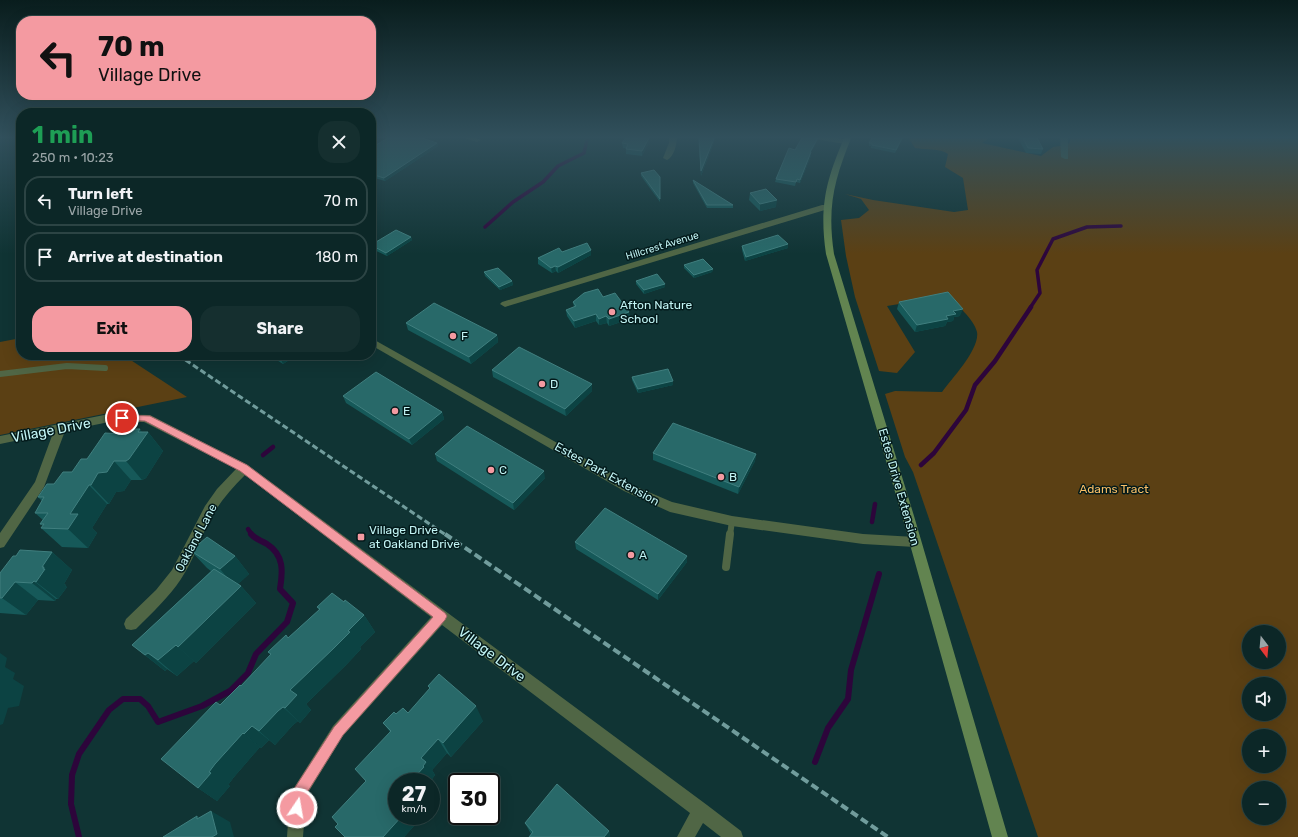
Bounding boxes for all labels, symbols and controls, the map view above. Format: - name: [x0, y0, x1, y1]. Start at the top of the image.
- text: 70 m: [98, 30, 165, 63]
- icon: left: [32, 32, 84, 84]
- text: Village Drive: [98, 64, 201, 86]
- text: 1 min: [32, 121, 93, 149]
- button: close: [318, 121, 360, 163]
- text: 250 m · 10:23: [32, 150, 114, 165]
- text: Turn left: [68, 185, 133, 203]
- icon: left: [34, 190, 56, 212]
- text: 70 m: [324, 192, 358, 210]
- text: Village Drive: [68, 203, 143, 218]
- street label: Hillcrest Avenue: [624, 229, 701, 263]
- icon: arrive: [34, 246, 56, 268]
- text: Arrive at destination: [68, 248, 223, 266]
- text: 180 m: [316, 248, 358, 266]
- place label: Afton Nature School: [620, 298, 692, 326]
- button: Exit: [32, 306, 192, 352]
- button: Share: [200, 306, 360, 352]
- marker: Afton Nature School: [607, 307, 617, 317]
- place label: F: [461, 329, 468, 343]
- marker: F: [448, 331, 458, 341]
- place label: D: [550, 377, 558, 391]
- marker: D: [537, 379, 547, 389]
- pin: [105, 401, 139, 435]
- place label: E: [403, 404, 410, 418]
- marker: E: [390, 406, 400, 416]
- icon: arrive: [111, 407, 133, 429]
- street label: Village Drive: [10, 414, 92, 447]
- street label: Estes Drive Extension: [876, 427, 922, 547]
- street label: Estes Park Extension: [552, 439, 662, 509]
- place label: C: [499, 463, 507, 477]
- marker: C: [486, 465, 496, 475]
- place label: B: [729, 470, 737, 484]
- marker: B: [716, 472, 726, 482]
- park label: Adams Tract: [1079, 482, 1149, 496]
- street label: Oakland Lane: [172, 501, 220, 574]
- place label: Village Drive at Oakland Drive: [369, 523, 460, 551]
- marker: Village Drive at Oakland Drive: [356, 532, 366, 542]
- place label: A: [639, 548, 647, 562]
- marker: A: [626, 550, 636, 560]
- street label: Village Drive: [454, 623, 529, 685]
- north arrow: [1242, 625, 1286, 669]
- map controls: [1242, 625, 1286, 825]
- button: sound: [1242, 677, 1286, 721]
- button: +: [1242, 729, 1286, 773]
- speed limit sign: 30: [448, 773, 500, 825]
- button: −: [1242, 781, 1286, 825]
- text: 27: [402, 782, 426, 806]
- position arrow: [276, 787, 318, 829]
- text: km/h: [402, 803, 426, 815]

